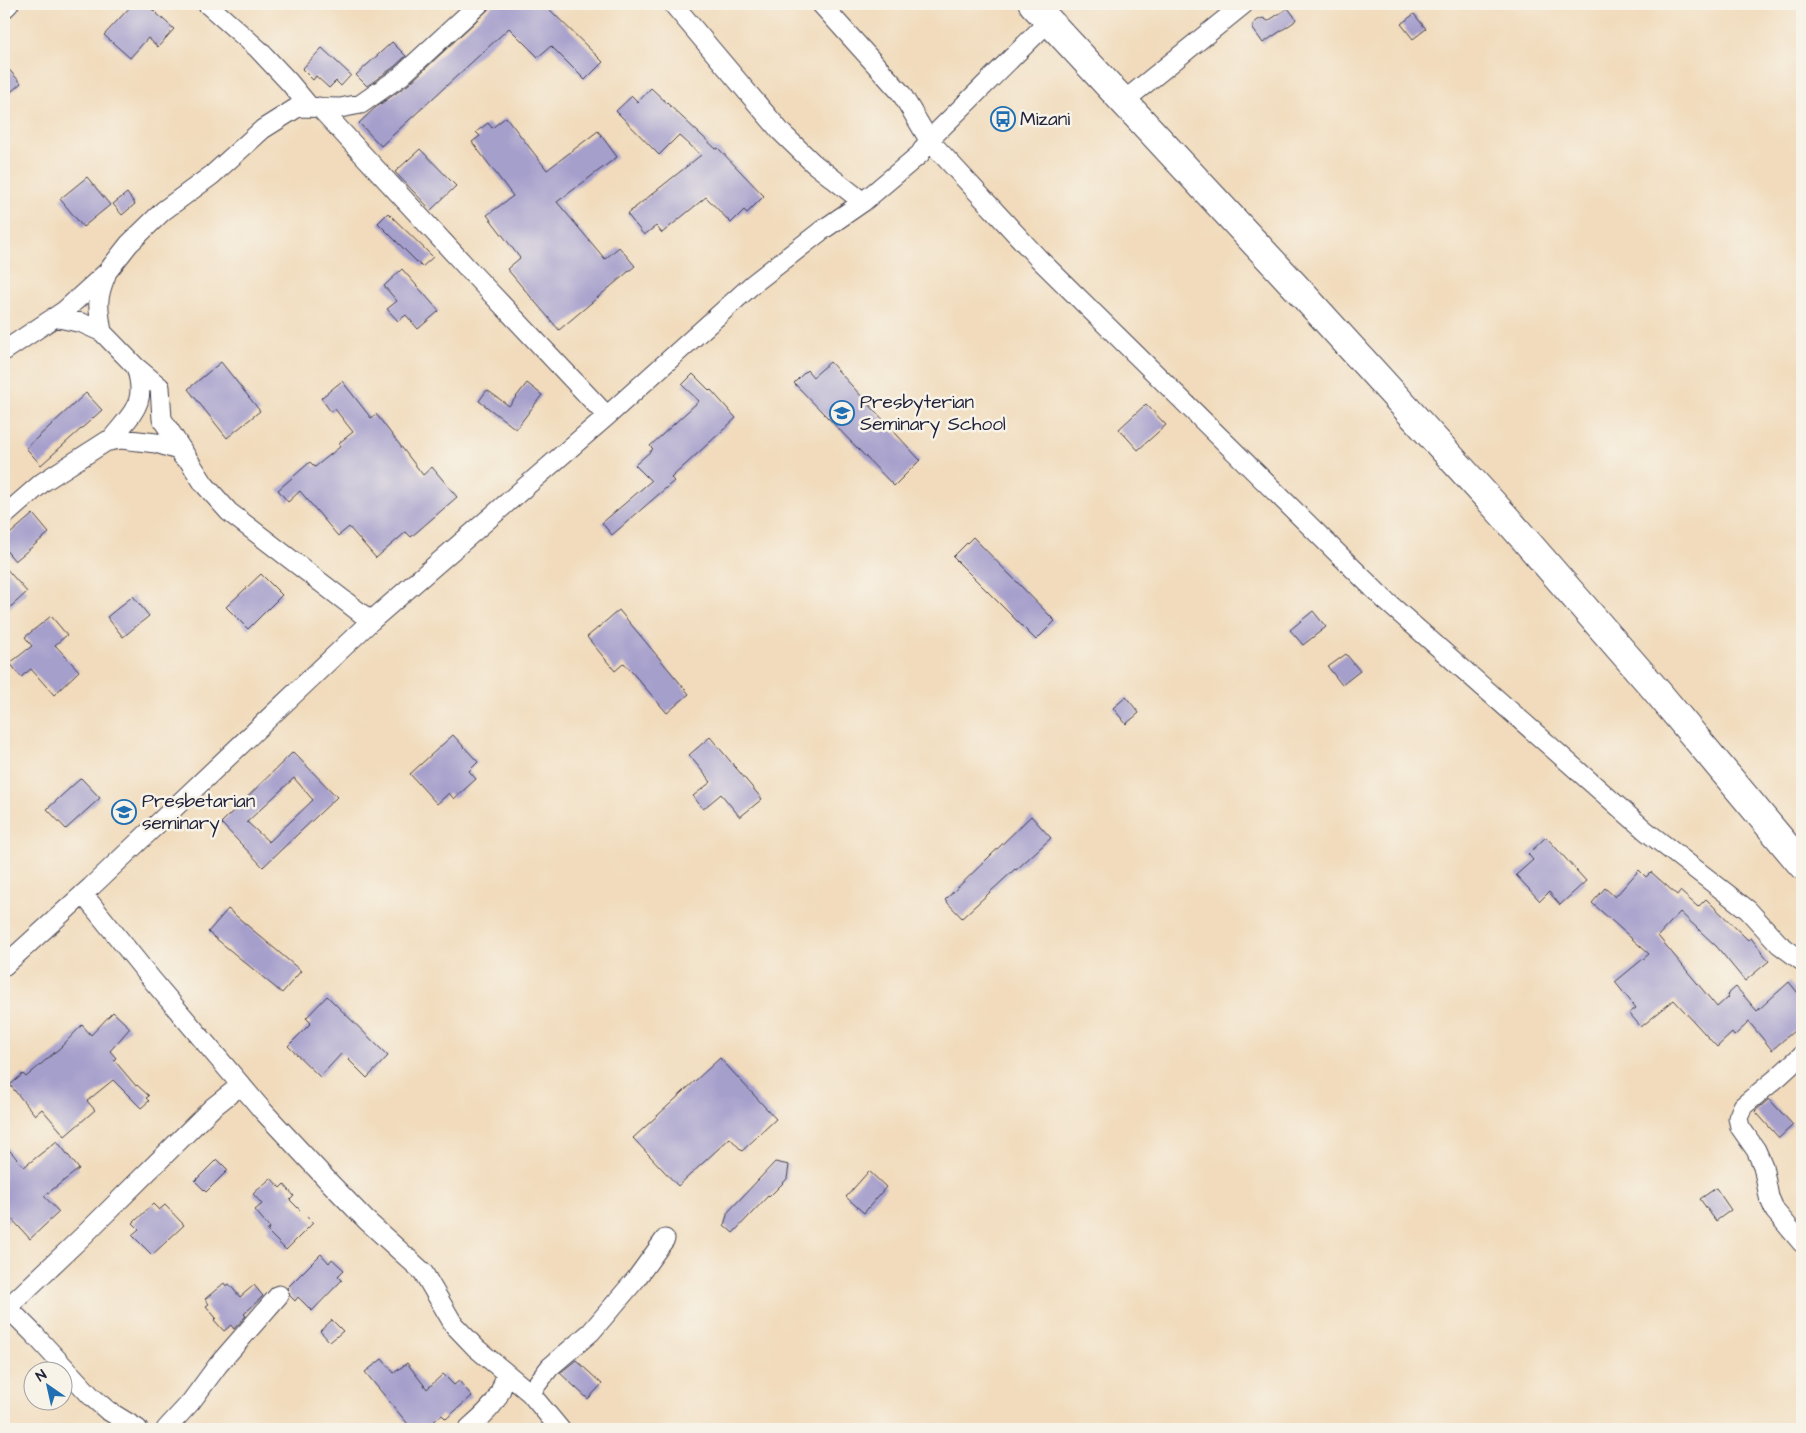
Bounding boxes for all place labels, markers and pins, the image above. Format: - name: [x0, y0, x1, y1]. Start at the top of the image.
- bus stop icon: Mizani: [990, 106, 1016, 132]
- place label: Mizani: [1020, 106, 1070, 133]
- place label: Presbyterian Seminary School: [860, 389, 1006, 439]
- school or university icon: Presbyterian Seminary School: [829, 400, 855, 426]
- place label: Presbetarian seminary: [142, 788, 255, 838]
- school or university icon: Presbetarian seminary: [111, 799, 137, 825]

